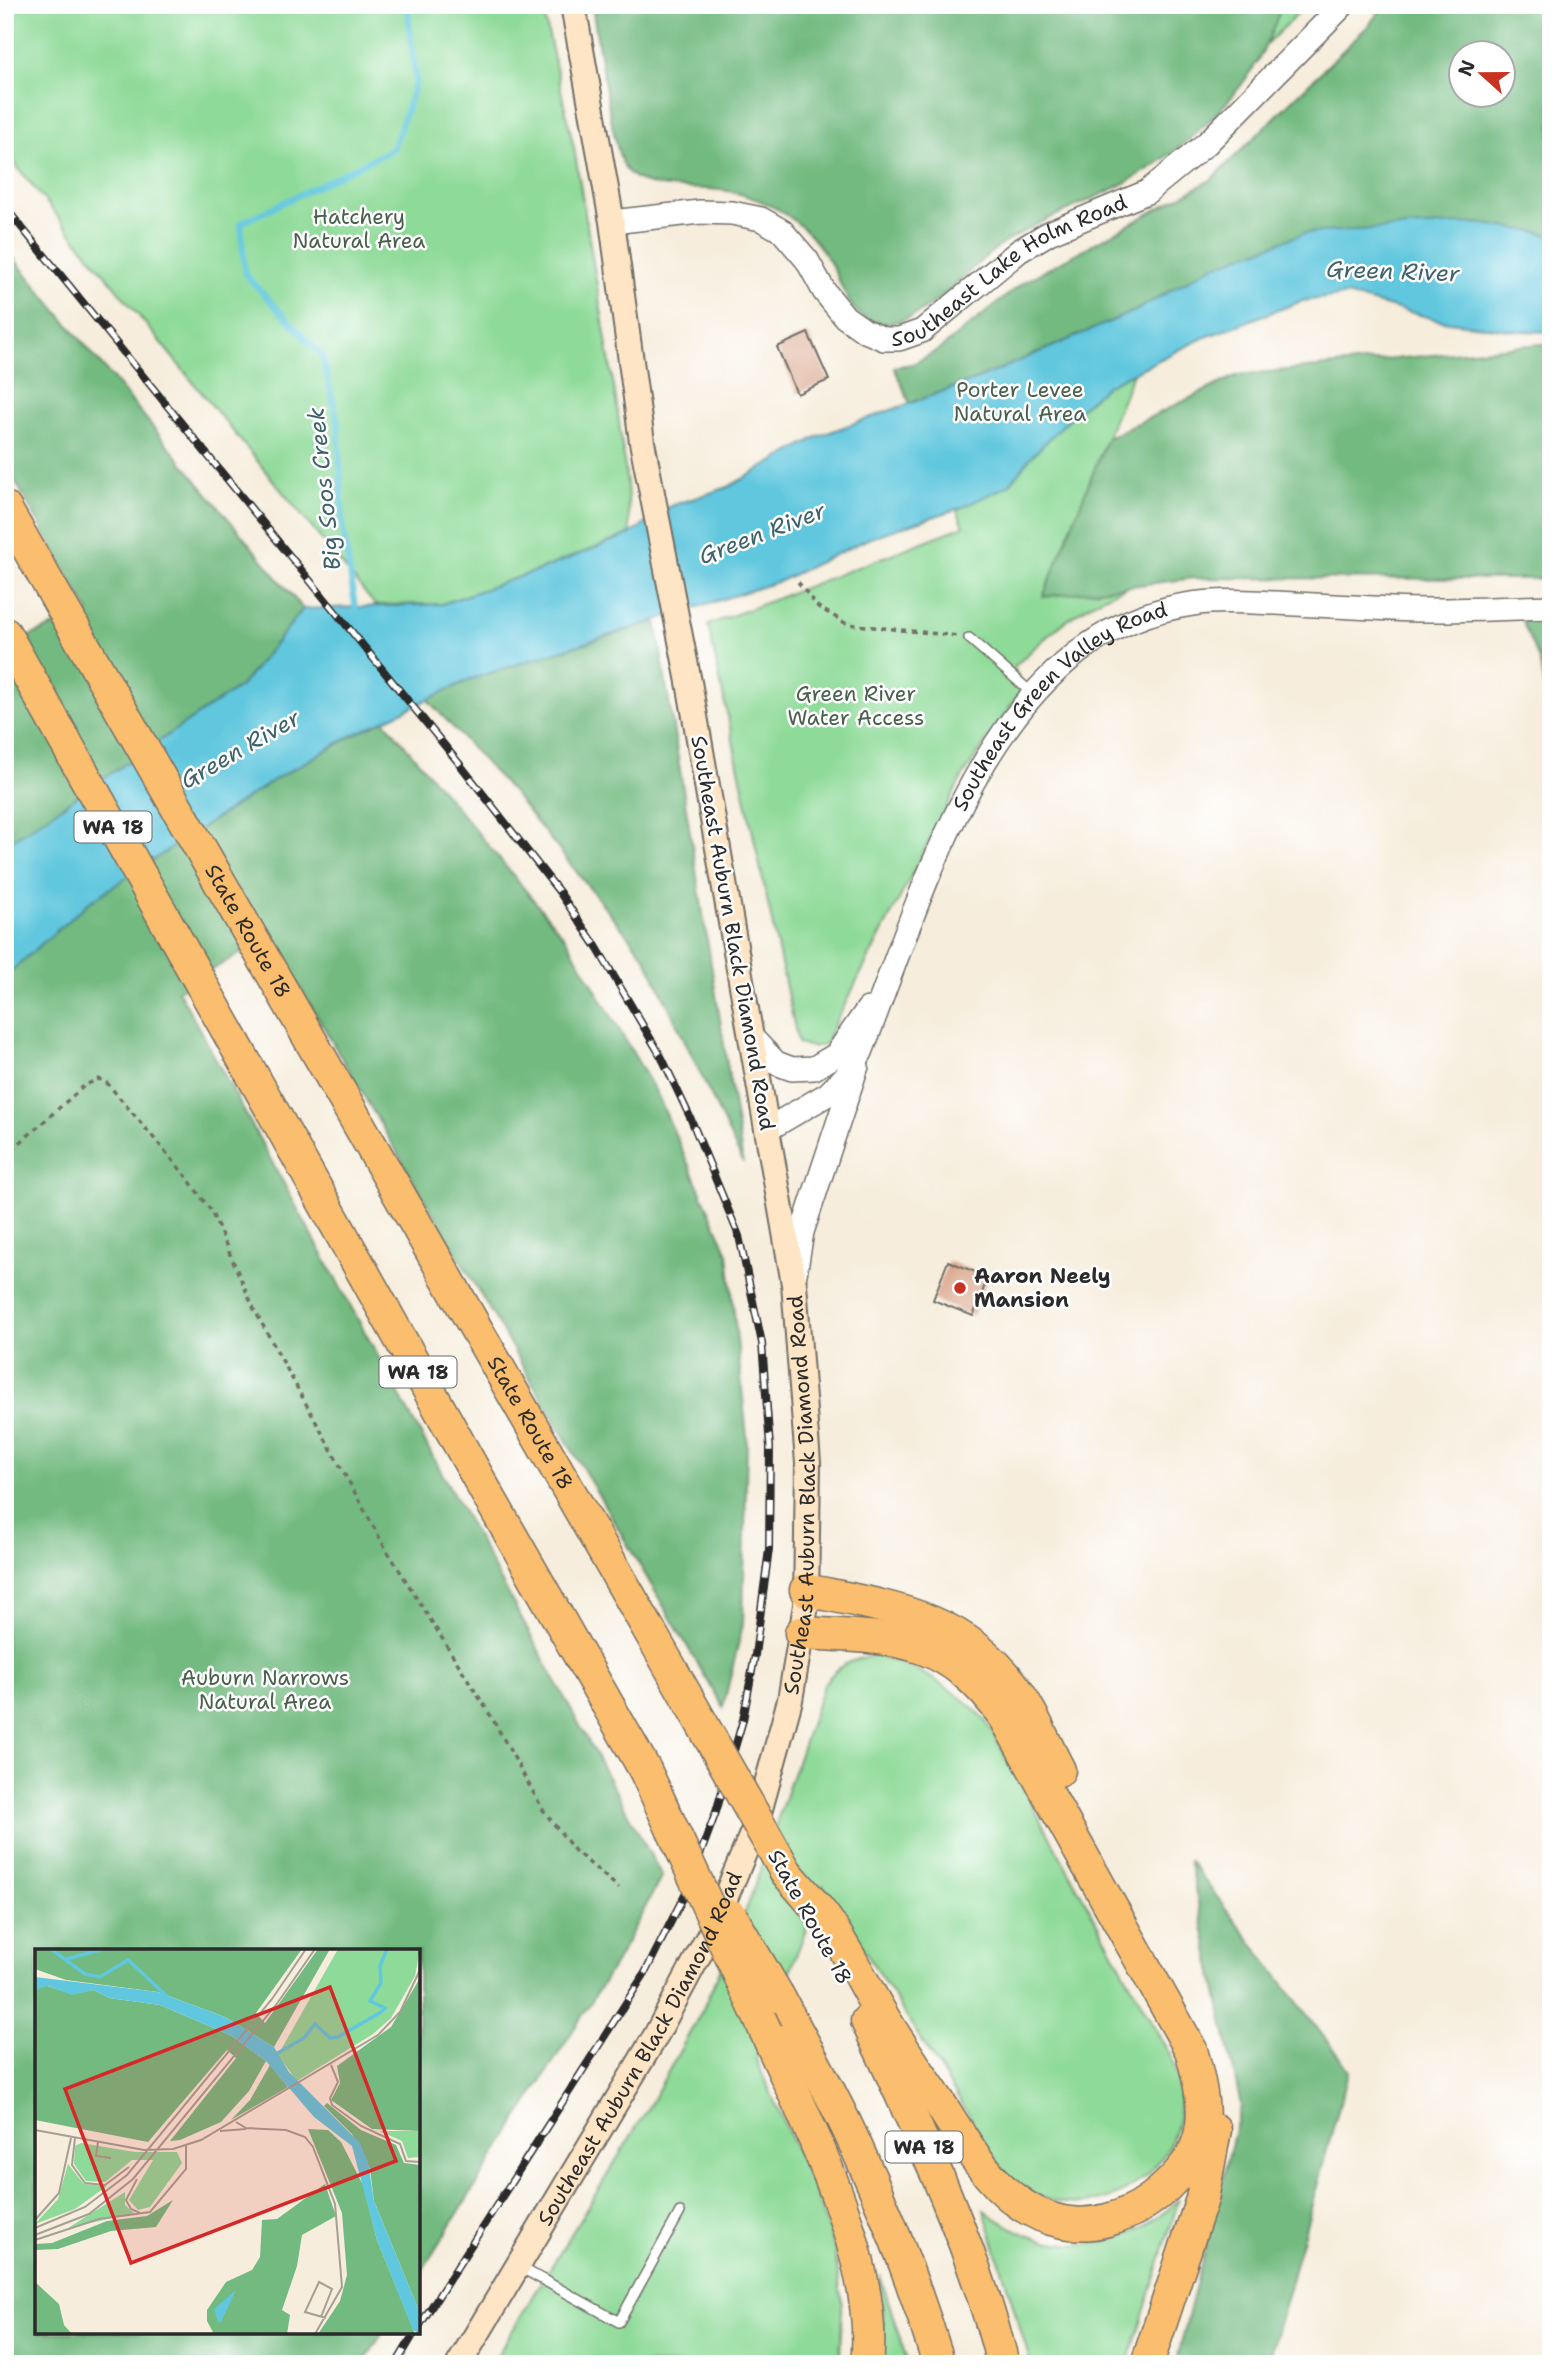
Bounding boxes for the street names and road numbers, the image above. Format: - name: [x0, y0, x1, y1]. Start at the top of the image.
- street label: Southeast Lake Holm Road: [892, 188, 1131, 353]
- street label: Southeast Green Valley Road: [946, 595, 1170, 816]
- street label: Southeast Auburn Black Diamond Road: [684, 733, 782, 1133]
- road number: WA 18: [74, 812, 152, 842]
- street label: State Route 18: [198, 859, 297, 1003]
- street label: Southeast Auburn Black Diamond Road: [777, 1294, 822, 1697]
- street label: State Route 18: [481, 1351, 580, 1495]
- road number: WA 18: [380, 1356, 457, 1388]
- street label: State Route 18: [761, 1845, 859, 1989]
- street label: Southeast Auburn Black Diamond Road: [531, 1867, 749, 2231]
- road number: WA 18: [886, 2132, 962, 2162]

